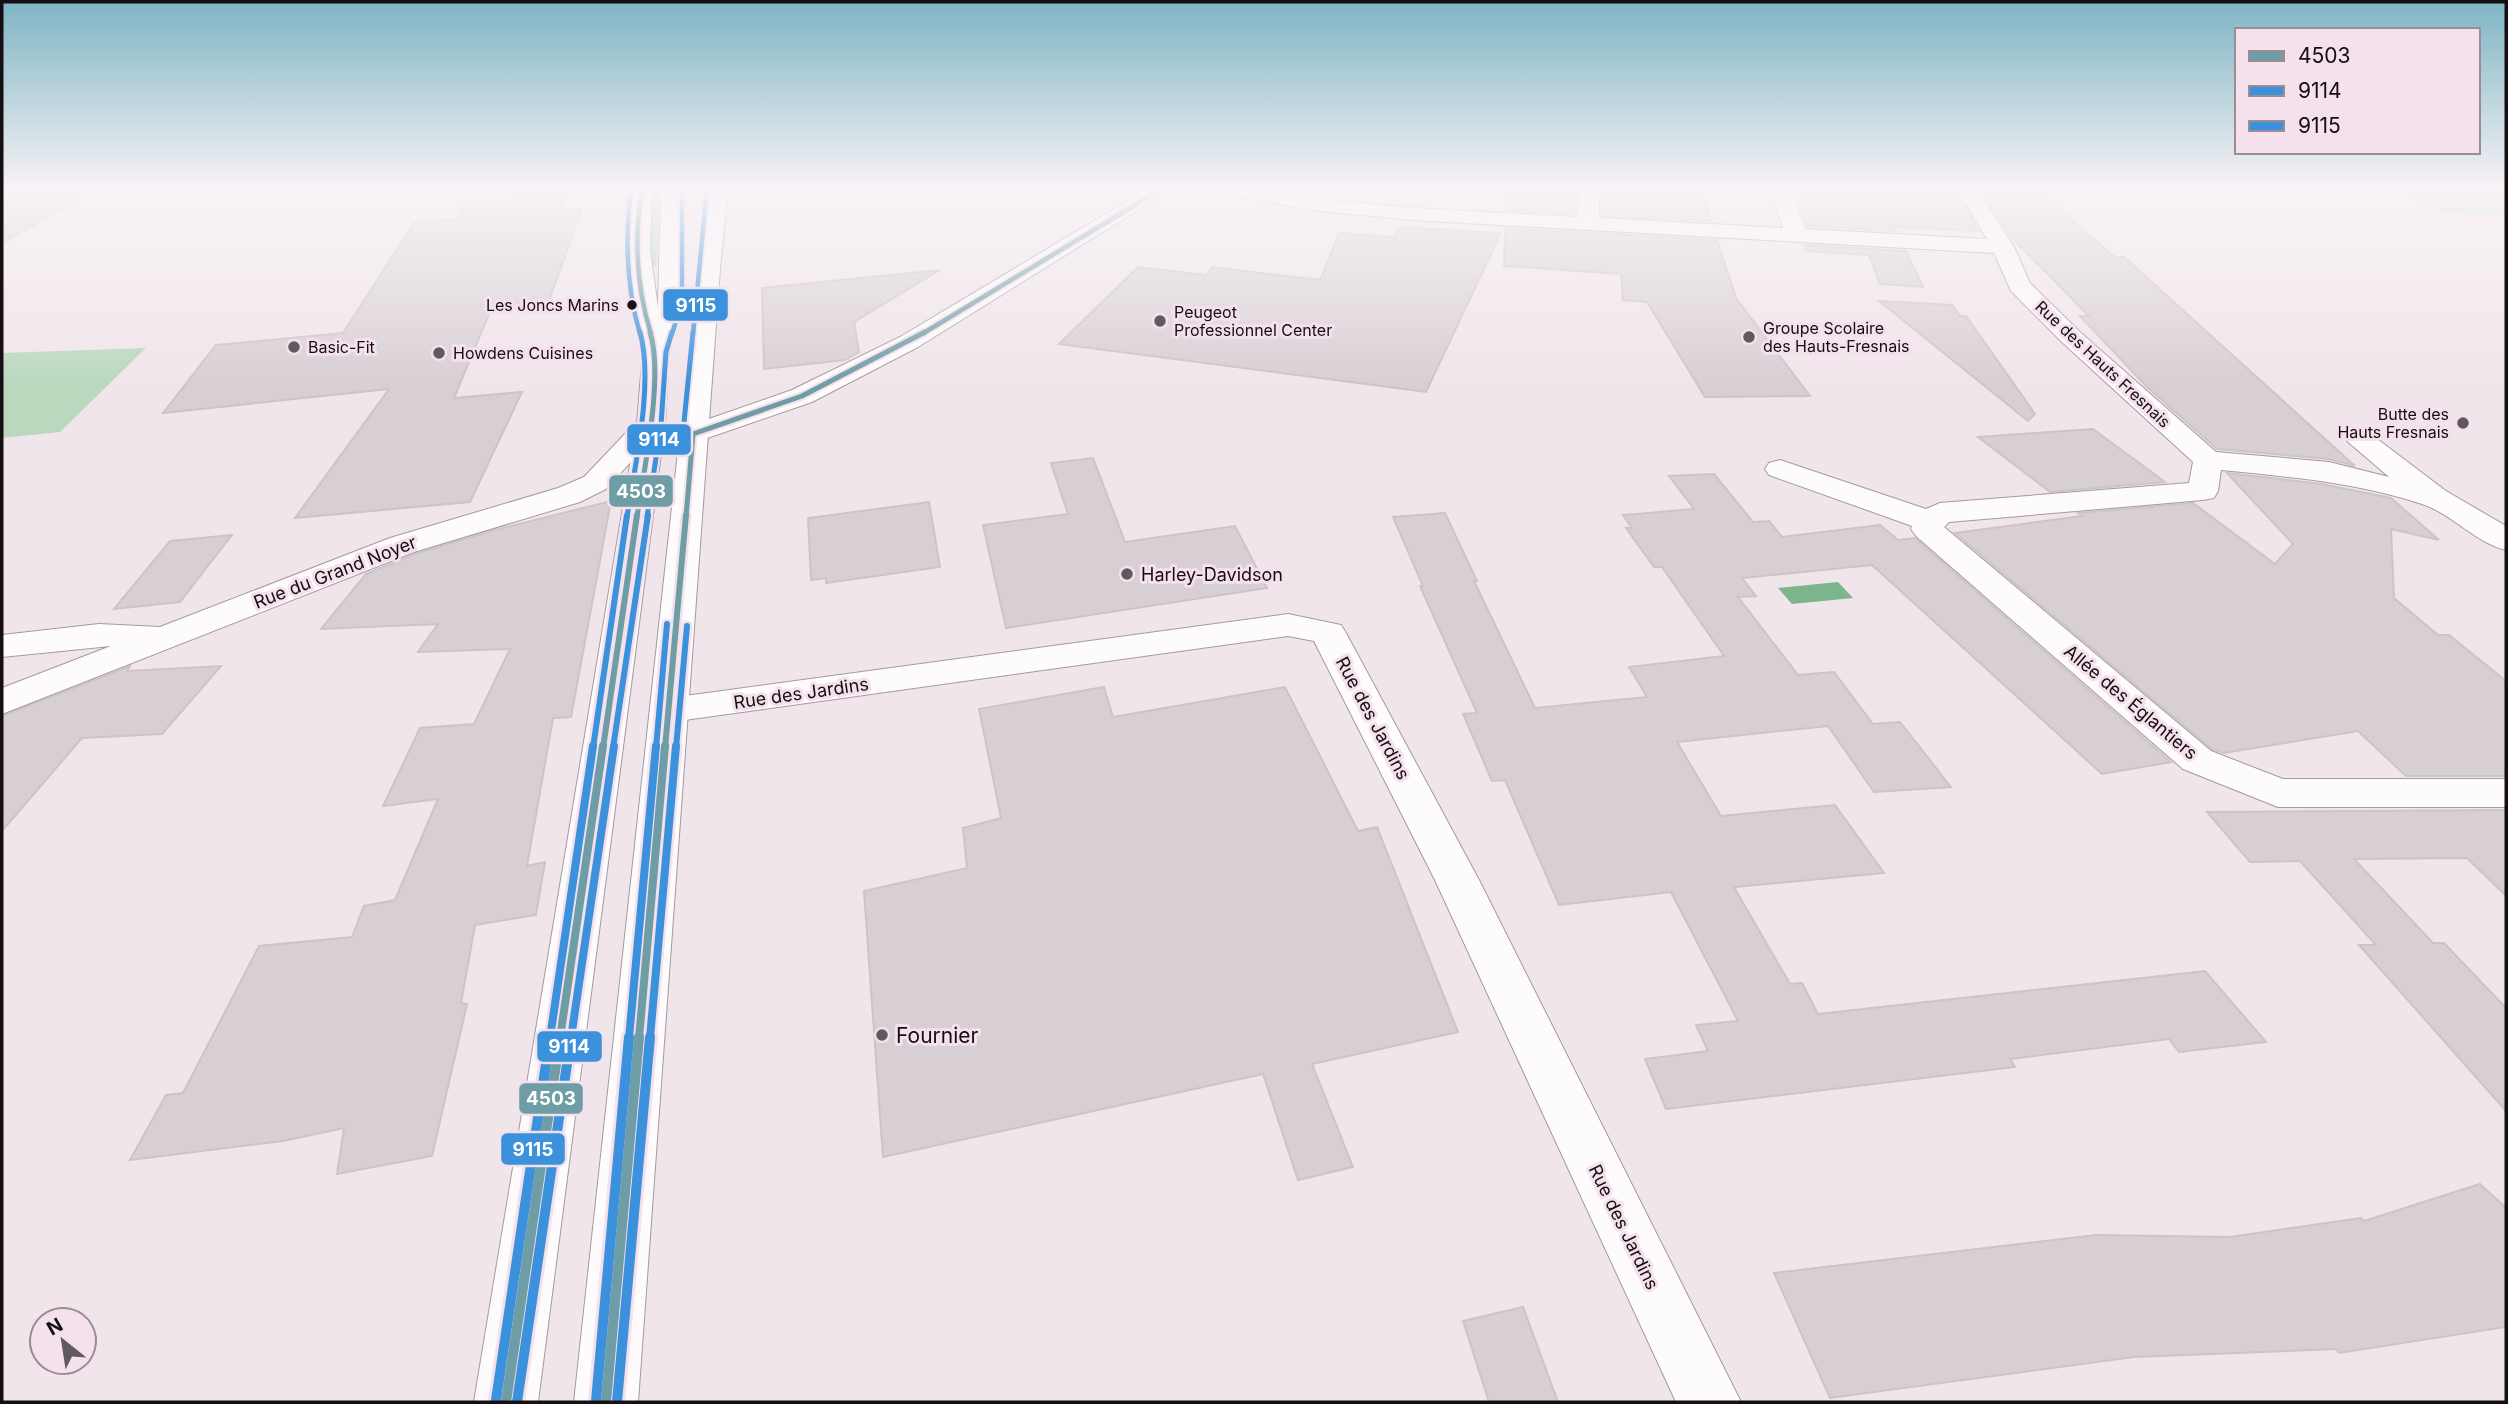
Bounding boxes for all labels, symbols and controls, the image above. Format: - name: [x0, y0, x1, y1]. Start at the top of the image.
- legend: [2235, 28, 2480, 154]
- text: 4503: [2298, 43, 2351, 68]
- text: 9114: [2298, 78, 2342, 103]
- text: 9115: [2298, 113, 2341, 138]
- line badge: 9115: [662, 288, 729, 322]
- text: 9115: [676, 294, 716, 317]
- place label: Les Joncs Marins: [486, 295, 619, 315]
- street label: Rue des Hauts Fresnais: [2031, 296, 2175, 432]
- marker: Les Joncs Marins: [625, 298, 639, 312]
- place label: Peugeot Professionnel Center: [1174, 302, 1332, 340]
- marker: Peugeot Professionnel Center: [1152, 313, 1168, 329]
- place label: Groupe Scolaire des Hauts-Fresnais: [1763, 318, 1910, 356]
- marker: Groupe Scolaire des Hauts-Fresnais: [1741, 329, 1757, 345]
- place label: Basic-Fit: [308, 337, 375, 357]
- marker: Basic-Fit: [286, 339, 302, 355]
- place label: Howdens Cuisines: [453, 343, 593, 363]
- marker: Howdens Cuisines: [431, 345, 447, 361]
- place label: Butte des Hauts Fresnais: [2337, 404, 2449, 442]
- marker: Butte des Hauts Fresnais: [2455, 415, 2471, 431]
- line badge: 9114: [626, 423, 692, 456]
- text: 9114: [638, 428, 680, 451]
- line badge: 4503: [608, 474, 674, 508]
- text: 4503: [616, 480, 666, 503]
- street label: Rue du Grand Noyer: [251, 531, 420, 613]
- place label: Harley-Davidson: [1141, 564, 1283, 585]
- marker: Harley-Davidson: [1119, 566, 1135, 582]
- street label: Allée des Églantiers: [2060, 639, 2202, 764]
- street label: Rue des Jardins: [1332, 653, 1414, 783]
- street label: Rue des Jardins: [732, 673, 870, 713]
- place label: Fournier: [896, 1023, 979, 1048]
- marker: Fournier: [874, 1027, 890, 1043]
- line badge: 9114: [536, 1030, 603, 1063]
- text: 9114: [548, 1035, 590, 1058]
- line badge: 4503: [518, 1082, 584, 1115]
- text: 4503: [526, 1087, 576, 1110]
- line badge: 9115: [500, 1132, 566, 1166]
- text: 9115: [513, 1138, 553, 1161]
- street label: Rue des Jardins: [1585, 1161, 1663, 1293]
- north arrow: [28, 1306, 98, 1376]
- text: N: [43, 1313, 67, 1340]

